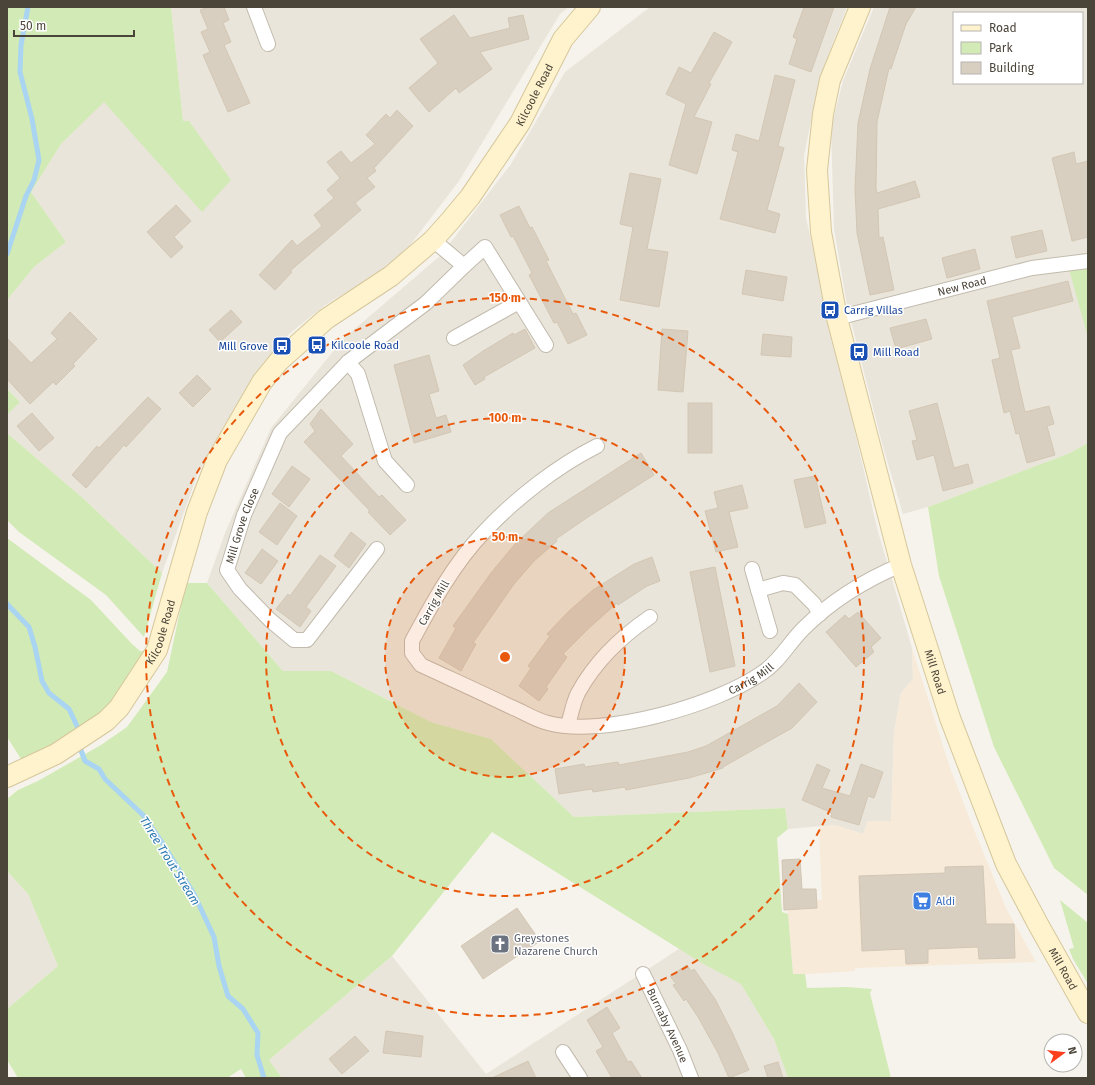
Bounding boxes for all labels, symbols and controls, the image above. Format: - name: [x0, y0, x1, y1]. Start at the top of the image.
- scale bar: [14, 12, 134, 38]
- legend: [953, 12, 1083, 84]
- text: 50 m: [20, 19, 46, 33]
- text: Road: [989, 21, 1017, 35]
- text: Park: [989, 41, 1013, 55]
- text: Building: [989, 61, 1035, 75]
- street label: Kilcoole Road: [513, 62, 556, 128]
- street label: New Road: [936, 273, 988, 298]
- text: 150 m: [489, 291, 521, 305]
- bus stop icon: Carrig Villas: [819, 299, 841, 321]
- place label: Carrig Villas: [844, 304, 903, 317]
- bus stop icon: Kilcoole Road: [306, 334, 328, 356]
- bus stop icon: Mill Grove: [271, 335, 293, 357]
- place label: Kilcoole Road: [331, 339, 399, 352]
- place label: Mill Grove: [218, 340, 268, 353]
- bus stop icon: Mill Road: [848, 341, 870, 363]
- place label: Mill Road: [873, 346, 919, 359]
- text: 100 m: [489, 411, 521, 425]
- street label: Mill Grove Close: [223, 486, 262, 565]
- text: 50 m: [492, 530, 518, 544]
- street label: Carrig Mill: [416, 578, 452, 628]
- street label: Kilcoole Road: [143, 598, 178, 667]
- street label: Mill Road: [922, 648, 949, 696]
- centre of rings: [498, 650, 512, 664]
- street label: Carrig Mill: [726, 660, 776, 697]
- water label: Three Trout Stream: [137, 814, 203, 908]
- supermarket icon: Aldi: [911, 890, 933, 912]
- place label: Aldi: [936, 895, 955, 908]
- place label: Greystones Nazarene Church: [514, 932, 598, 958]
- church icon: Greystones Nazarene Church: [489, 933, 511, 955]
- street label: Mill Road: [1046, 945, 1080, 992]
- street label: Burnaby Avenue: [644, 986, 691, 1065]
- north arrow: [1043, 1033, 1083, 1073]
- text: N: [1065, 1045, 1079, 1056]

